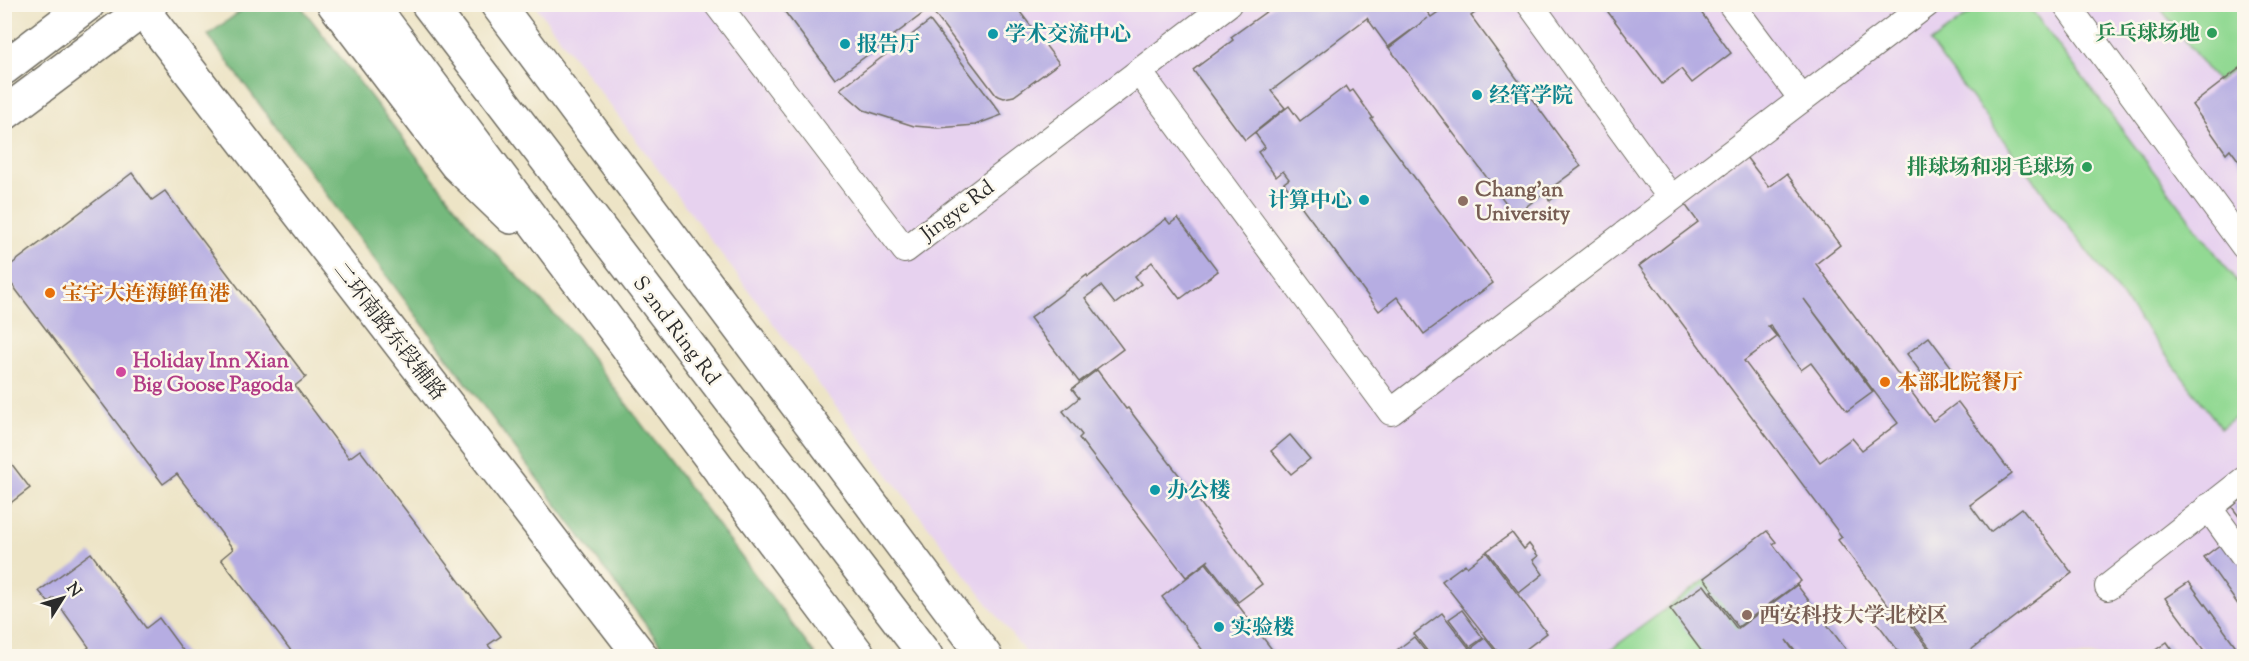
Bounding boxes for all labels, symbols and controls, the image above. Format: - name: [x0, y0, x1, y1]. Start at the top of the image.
- place label: 乒乓球场地: [2095, 20, 2200, 50]
- place label: 学术交流中心: [1005, 21, 1131, 51]
- marker: 乒乓球场地: [2205, 26, 2219, 40]
- marker: 学术交流中心: [986, 27, 1000, 41]
- place label: 报告厅: [857, 31, 920, 61]
- marker: 报告厅: [838, 37, 852, 51]
- place label: 经管学院: [1489, 82, 1573, 112]
- marker: 经管学院: [1470, 88, 1484, 102]
- place label: 排球场和羽毛球场: [1907, 154, 2075, 184]
- marker: 排球场和羽毛球场: [2080, 160, 2094, 174]
- street label: Jingye Rd: [914, 174, 1001, 250]
- place label: Chang'an University: [1475, 176, 1571, 230]
- place label: 计算中心: [1268, 187, 1352, 217]
- marker: 计算中心: [1357, 193, 1371, 207]
- marker: Chang'an University: [1456, 194, 1470, 208]
- street label: 二环南路东段辅路: [325, 257, 452, 408]
- street label: S 2nd Ring Rd: [624, 270, 726, 392]
- place label: 宝宇大连海鲜鱼港: [62, 280, 230, 310]
- marker: 宝宇大连海鲜鱼港: [43, 286, 57, 300]
- place label: Holiday Inn Xian Big Goose Pagoda: [133, 347, 294, 401]
- marker: Holiday Inn Xian Big Goose Pagoda: [114, 365, 128, 379]
- place label: 本部北院餐厅: [1897, 369, 2023, 399]
- marker: 本部北院餐厅: [1878, 375, 1892, 389]
- place label: 办公楼: [1167, 477, 1230, 507]
- marker: 办公楼: [1148, 483, 1162, 497]
- north arrow: [33, 568, 93, 628]
- text: N: [60, 578, 86, 603]
- place label: 西安科技大学北校区: [1759, 602, 1948, 632]
- marker: 西安科技大学北校区: [1740, 608, 1754, 622]
- place label: 实验楼: [1231, 614, 1294, 644]
- marker: 实验楼: [1212, 620, 1226, 634]

